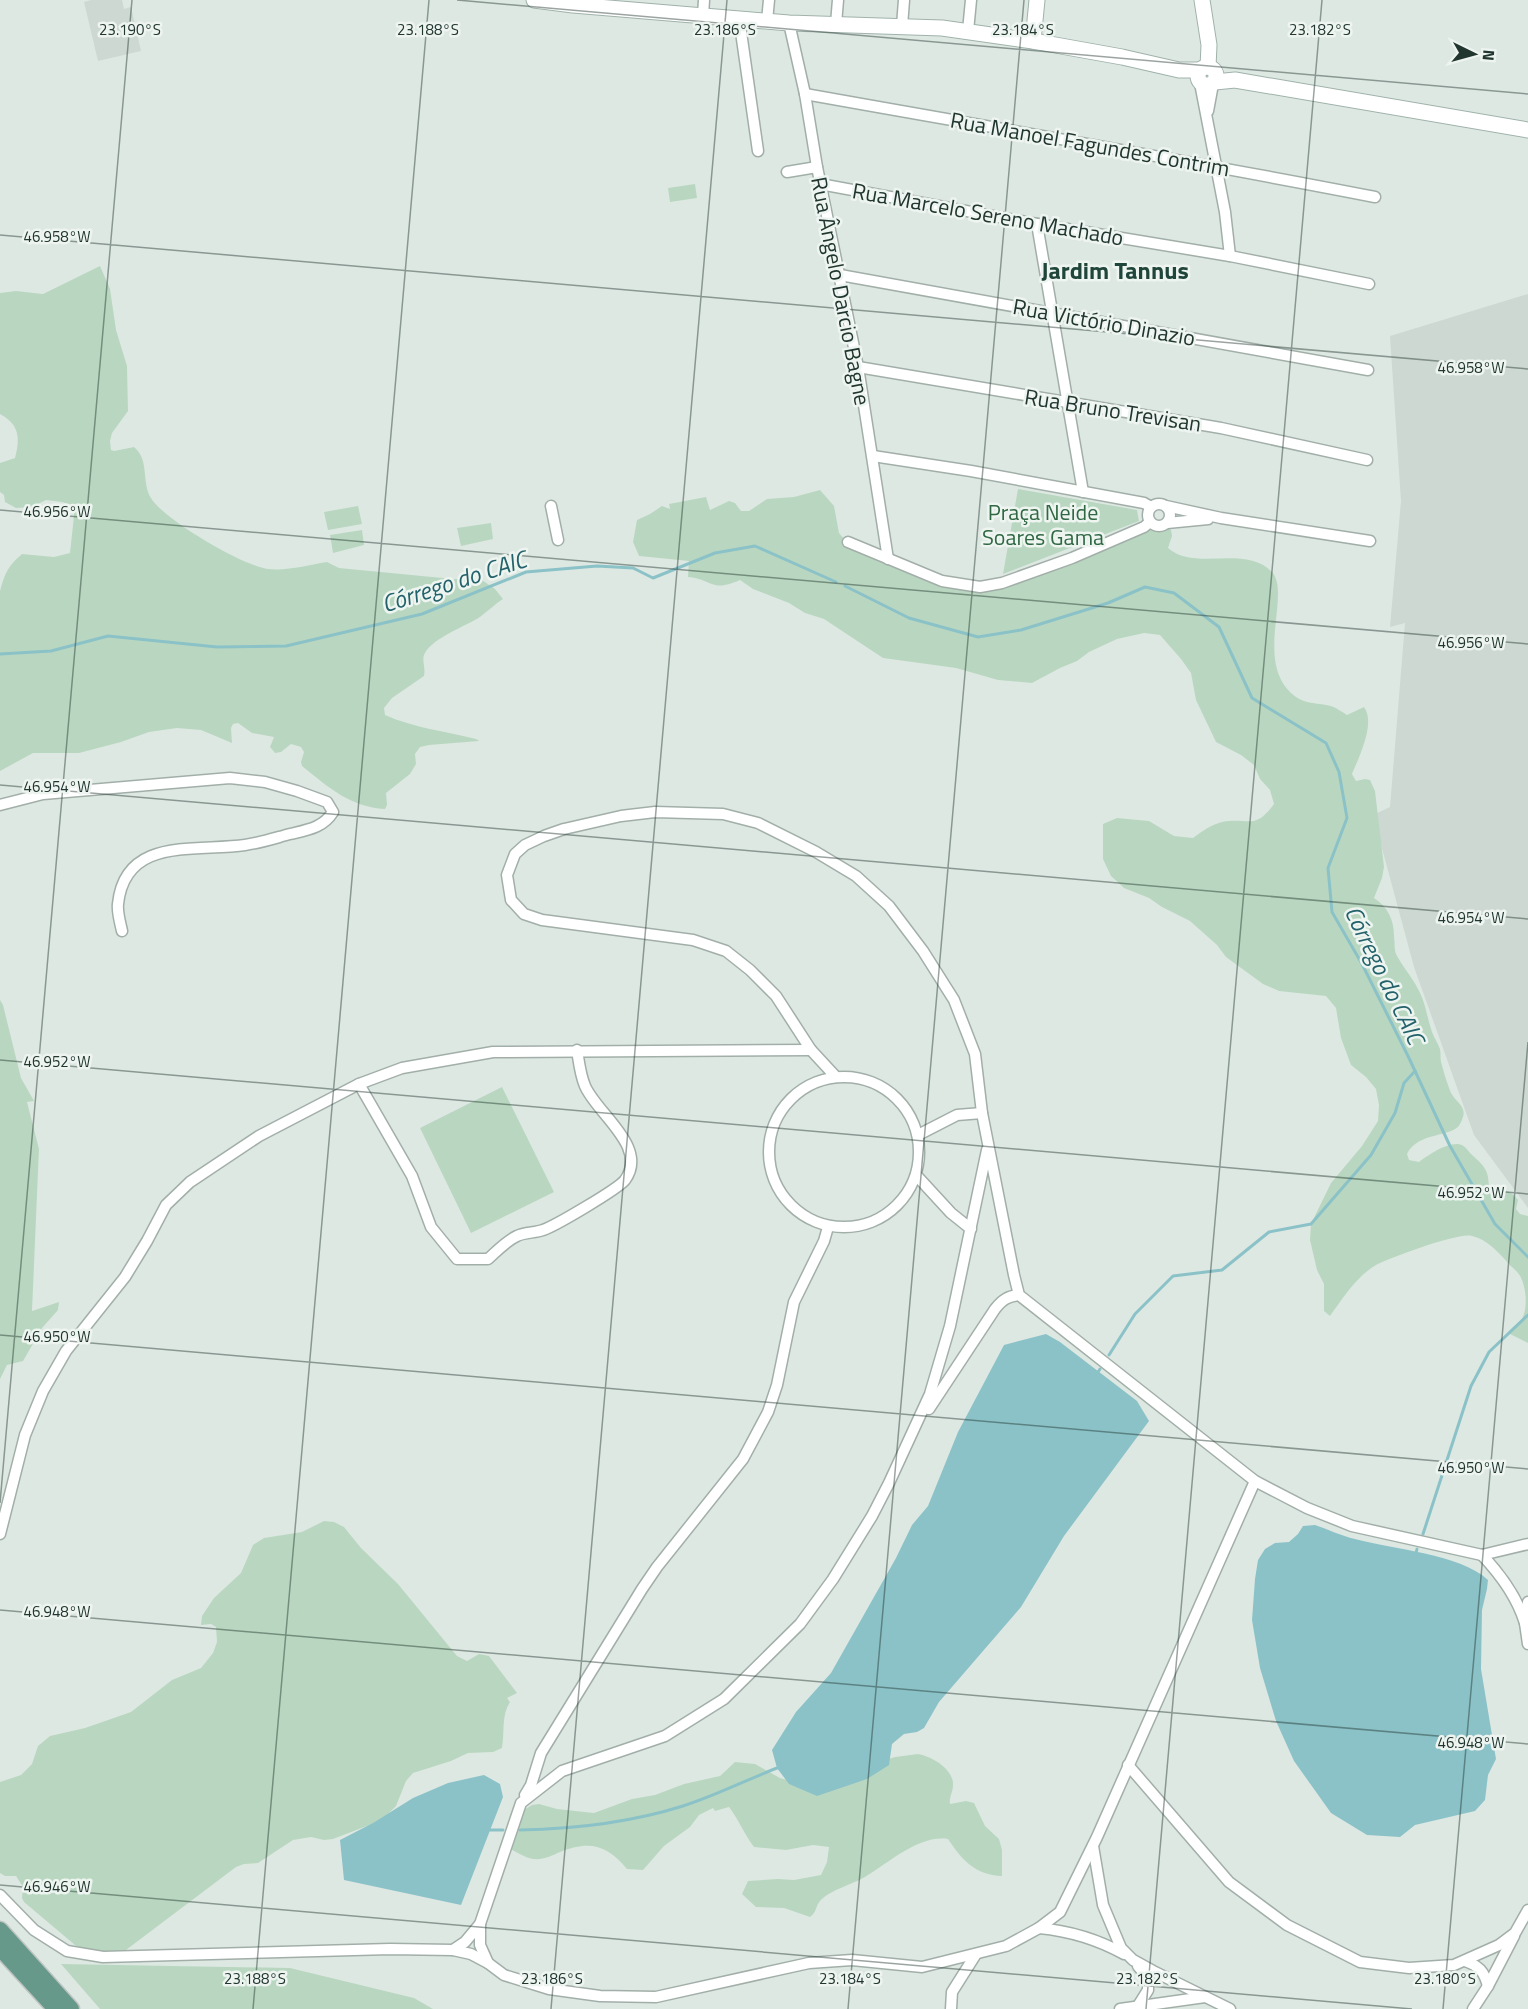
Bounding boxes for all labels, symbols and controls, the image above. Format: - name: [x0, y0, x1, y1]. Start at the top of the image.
- text: 23.190°S: [99, 18, 161, 41]
- text: 23.188°S: [397, 18, 459, 41]
- text: 23.186°S: [694, 18, 756, 41]
- text: 23.184°S: [992, 18, 1054, 41]
- text: 23.182°S: [1289, 18, 1351, 41]
- north arrow: [1444, 24, 1504, 84]
- text: N: [1477, 49, 1501, 62]
- street label: Rua Manoel Fagundes Contrim: [948, 103, 1232, 185]
- street label: Rua Marcelo Sereno Machado: [850, 173, 1126, 255]
- street label: Rua Ângelo Darcio Bagne: [802, 174, 880, 408]
- text: 46.958°W: [24, 225, 90, 248]
- district label: Jardim Tannus: [1041, 252, 1189, 288]
- street label: Rua Victório Dinazio: [1010, 289, 1198, 355]
- text: 46.958°W: [1438, 356, 1504, 379]
- street label: Rua Bruno Trevisan: [1022, 379, 1204, 441]
- park label: Praça Neide Soares Gama: [982, 495, 1104, 554]
- text: 46.956°W: [24, 500, 90, 523]
- water label: Córrego do CAIC: [377, 540, 534, 621]
- text: 46.956°W: [1438, 631, 1504, 654]
- text: 46.954°W: [24, 775, 90, 798]
- water label: Córrego do CAIC: [1336, 899, 1436, 1053]
- text: 46.954°W: [1438, 906, 1504, 929]
- text: 46.952°W: [24, 1050, 90, 1073]
- text: 46.952°W: [1438, 1181, 1504, 1204]
- text: 46.950°W: [24, 1325, 90, 1348]
- text: 46.950°W: [1438, 1456, 1504, 1479]
- text: 46.948°W: [24, 1600, 90, 1623]
- text: 46.948°W: [1438, 1731, 1504, 1754]
- text: 46.946°W: [24, 1875, 90, 1898]
- text: 23.188°S: [224, 1967, 286, 1990]
- text: 23.186°S: [521, 1967, 583, 1990]
- text: 23.184°S: [819, 1967, 881, 1990]
- text: 23.182°S: [1116, 1967, 1178, 1990]
- text: 23.180°S: [1414, 1967, 1476, 1990]

